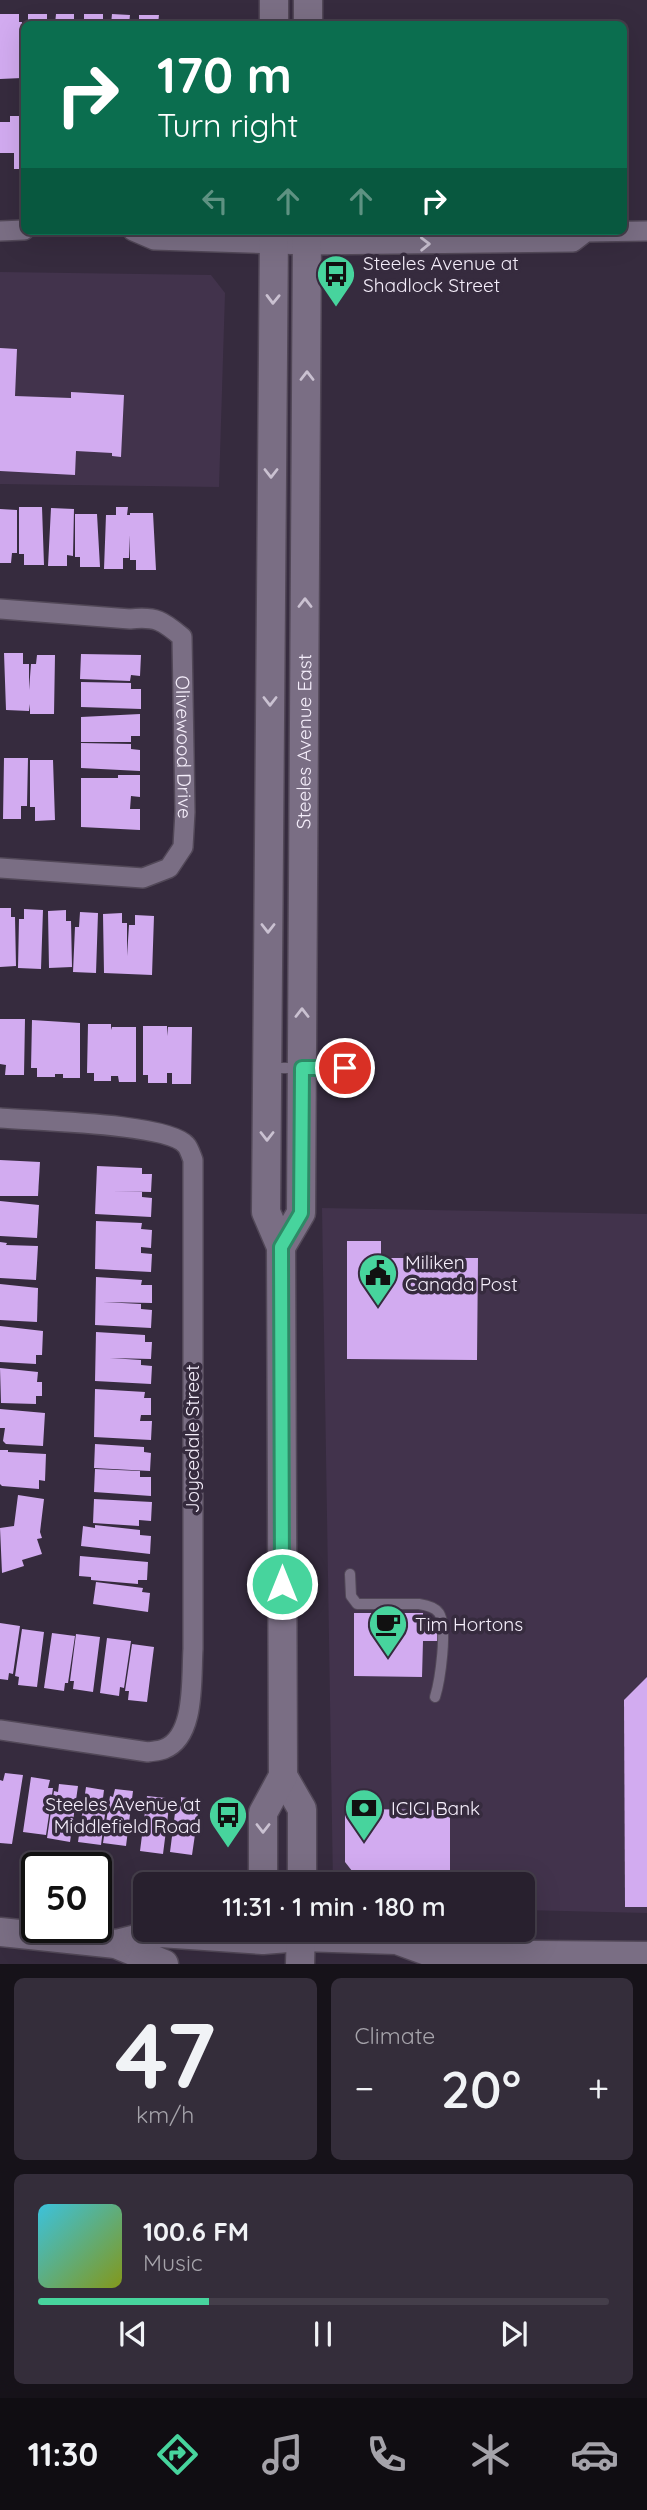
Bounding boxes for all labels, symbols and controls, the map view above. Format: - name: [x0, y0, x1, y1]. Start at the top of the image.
- text: 170 m: [157, 44, 292, 105]
- icon: right: [42, 49, 133, 140]
- text: Turn right: [157, 105, 298, 145]
- icon: left: [196, 182, 234, 220]
- icon: ahead: [269, 182, 307, 220]
- icon: ahead: [342, 182, 380, 220]
- icon: right: [415, 182, 453, 220]
- one-way arrow: [420, 236, 430, 252]
- place label: Steeles Avenue at Shadlock Street: [363, 251, 519, 297]
- bus stop icon: Steeles Avenue at Shadlock Street: [315, 253, 357, 308]
- one-way arrow: [265, 294, 281, 305]
- one-way arrow: [299, 370, 315, 381]
- one-way arrow: [263, 469, 279, 479]
- one-way arrow: [297, 597, 313, 608]
- street label: Steeles Avenue East: [291, 654, 316, 829]
- street label: Olivewood Drive: [171, 675, 197, 820]
- one-way arrow: [262, 696, 278, 707]
- one-way arrow: [260, 924, 276, 934]
- one-way arrow: [294, 1007, 310, 1017]
- pin: [315, 1038, 375, 1098]
- icon: arrive: [326, 1049, 364, 1087]
- one-way arrow: [259, 1131, 275, 1142]
- place label: Miliken Canada Post: [405, 1250, 518, 1296]
- public building icon: Miliken Canada Post: [357, 1252, 399, 1307]
- street label: Joycedale Street: [180, 1365, 204, 1513]
- position arrow: [245, 1547, 319, 1621]
- cafe icon: Tim Hortons: [367, 1603, 409, 1658]
- place label: Tim Hortons: [415, 1612, 523, 1636]
- bank icon: ICICI Bank: [343, 1787, 385, 1842]
- place label: Steeles Avenue at Middlefield Road: [45, 1792, 201, 1838]
- bus stop icon: Steeles Avenue at Middlefield Road: [207, 1794, 249, 1849]
- place label: ICICI Bank: [391, 1796, 480, 1820]
- one-way arrow: [255, 1823, 271, 1834]
- speed limit sign: 50: [21, 1852, 112, 1943]
- text: 11:31 · 1 min · 180 m: [222, 1890, 446, 1923]
- text: 47: [115, 1997, 216, 2111]
- text: Climate: [355, 2021, 435, 2050]
- text: 20°: [441, 2056, 521, 2121]
- text: −: [355, 2064, 374, 2112]
- text: +: [588, 2064, 609, 2112]
- text: km/h: [136, 2100, 194, 2129]
- text: 100.6 FM: [143, 2215, 249, 2248]
- text: Music: [143, 2248, 203, 2277]
- icon: previous: [114, 2315, 152, 2353]
- icon: pause: [304, 2315, 342, 2353]
- icon: next: [495, 2315, 533, 2353]
- icon: directions: [153, 2430, 202, 2479]
- icon: music: [258, 2430, 307, 2479]
- icon: phone: [362, 2430, 411, 2479]
- icon: climate: [466, 2430, 515, 2479]
- icon: car: [570, 2430, 619, 2479]
- text: 11:30: [28, 2434, 98, 2474]

